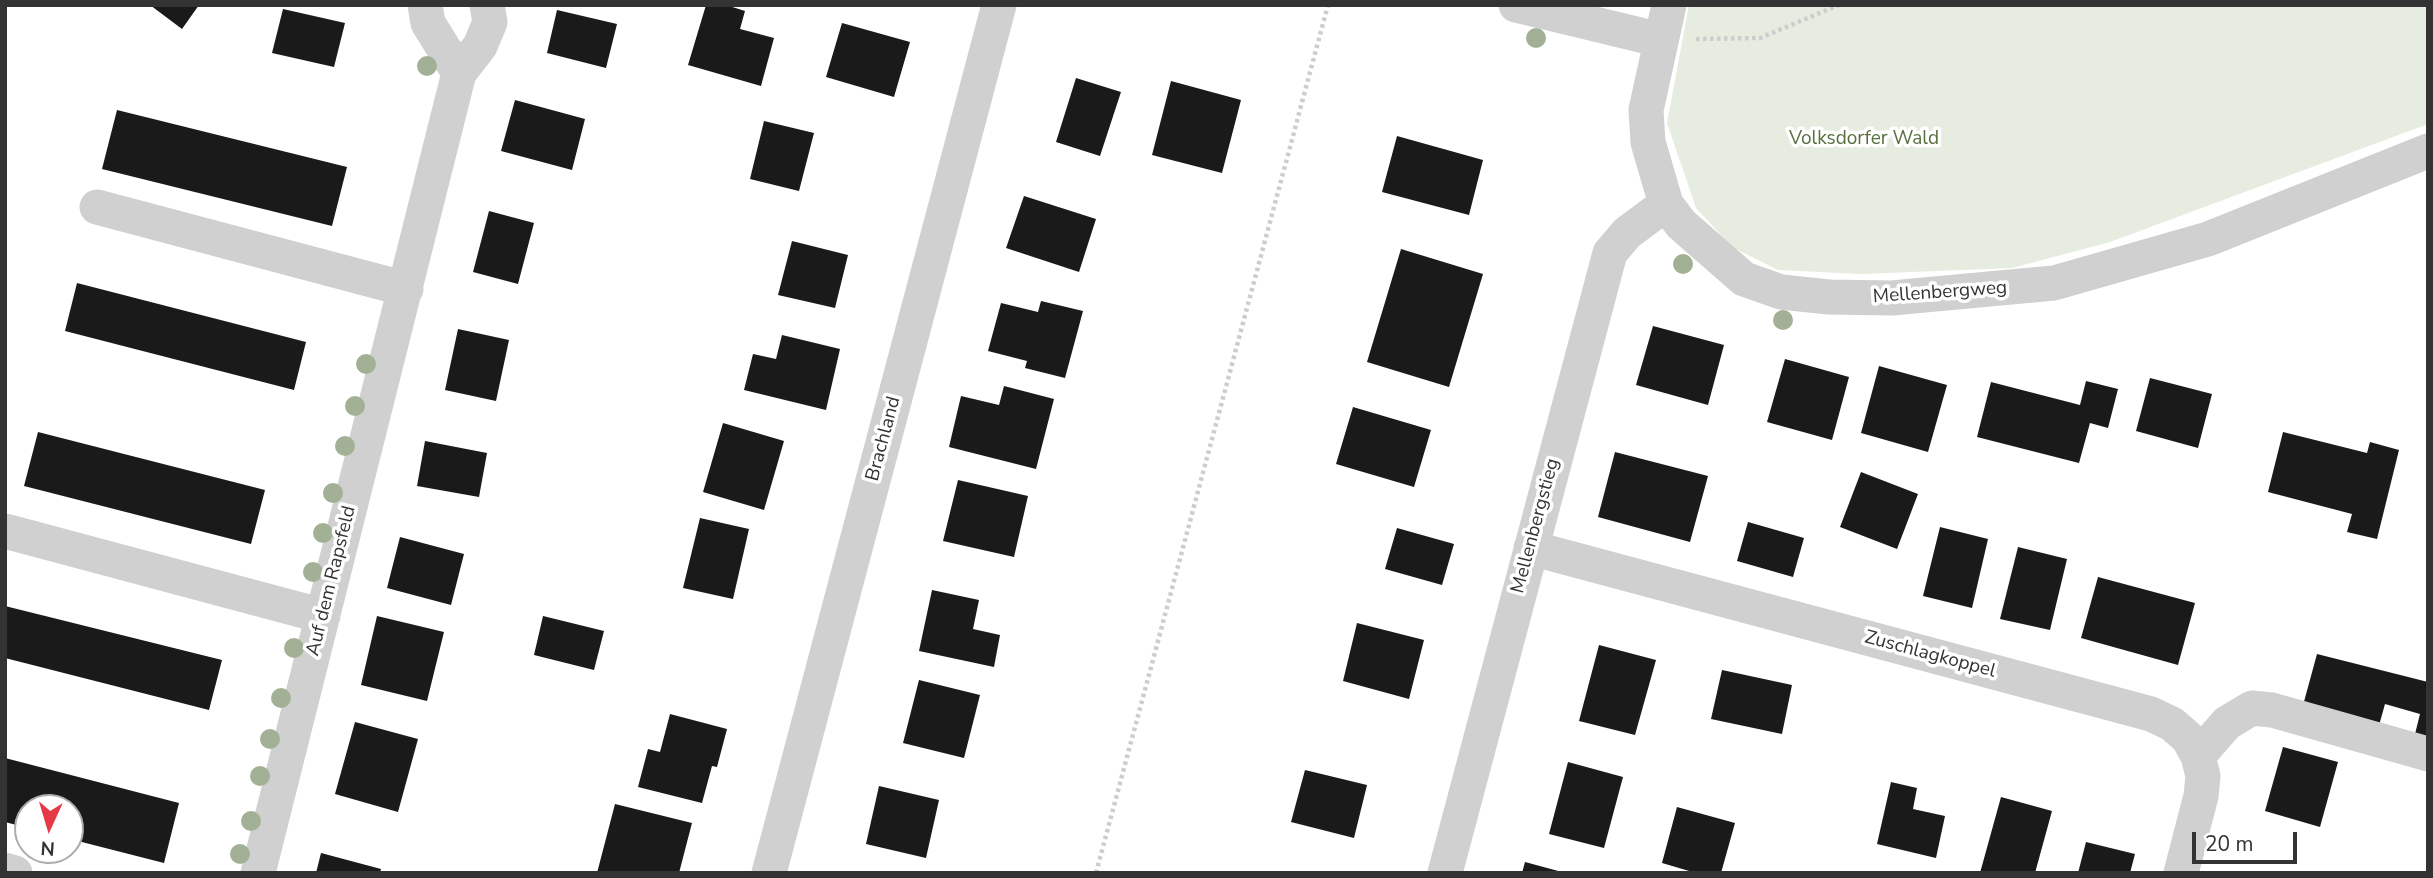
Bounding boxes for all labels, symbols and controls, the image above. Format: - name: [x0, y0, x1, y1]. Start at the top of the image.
- park label: Volksdorfer Wald: [1789, 128, 1939, 150]
- street label: Mellenbergweg: [1872, 277, 2008, 309]
- street label: Brachland: [862, 394, 906, 484]
- street label: Mellenbergstieg: [1507, 456, 1565, 596]
- street label: Auf dem Rapsfeld: [302, 504, 362, 658]
- street label: Zuschlagkoppel: [1862, 627, 1998, 683]
- north arrow: [14, 794, 84, 864]
- scale bar: [2195, 818, 2300, 862]
- text: 20 m: [2205, 830, 2254, 858]
- text: N: [40, 834, 56, 861]

